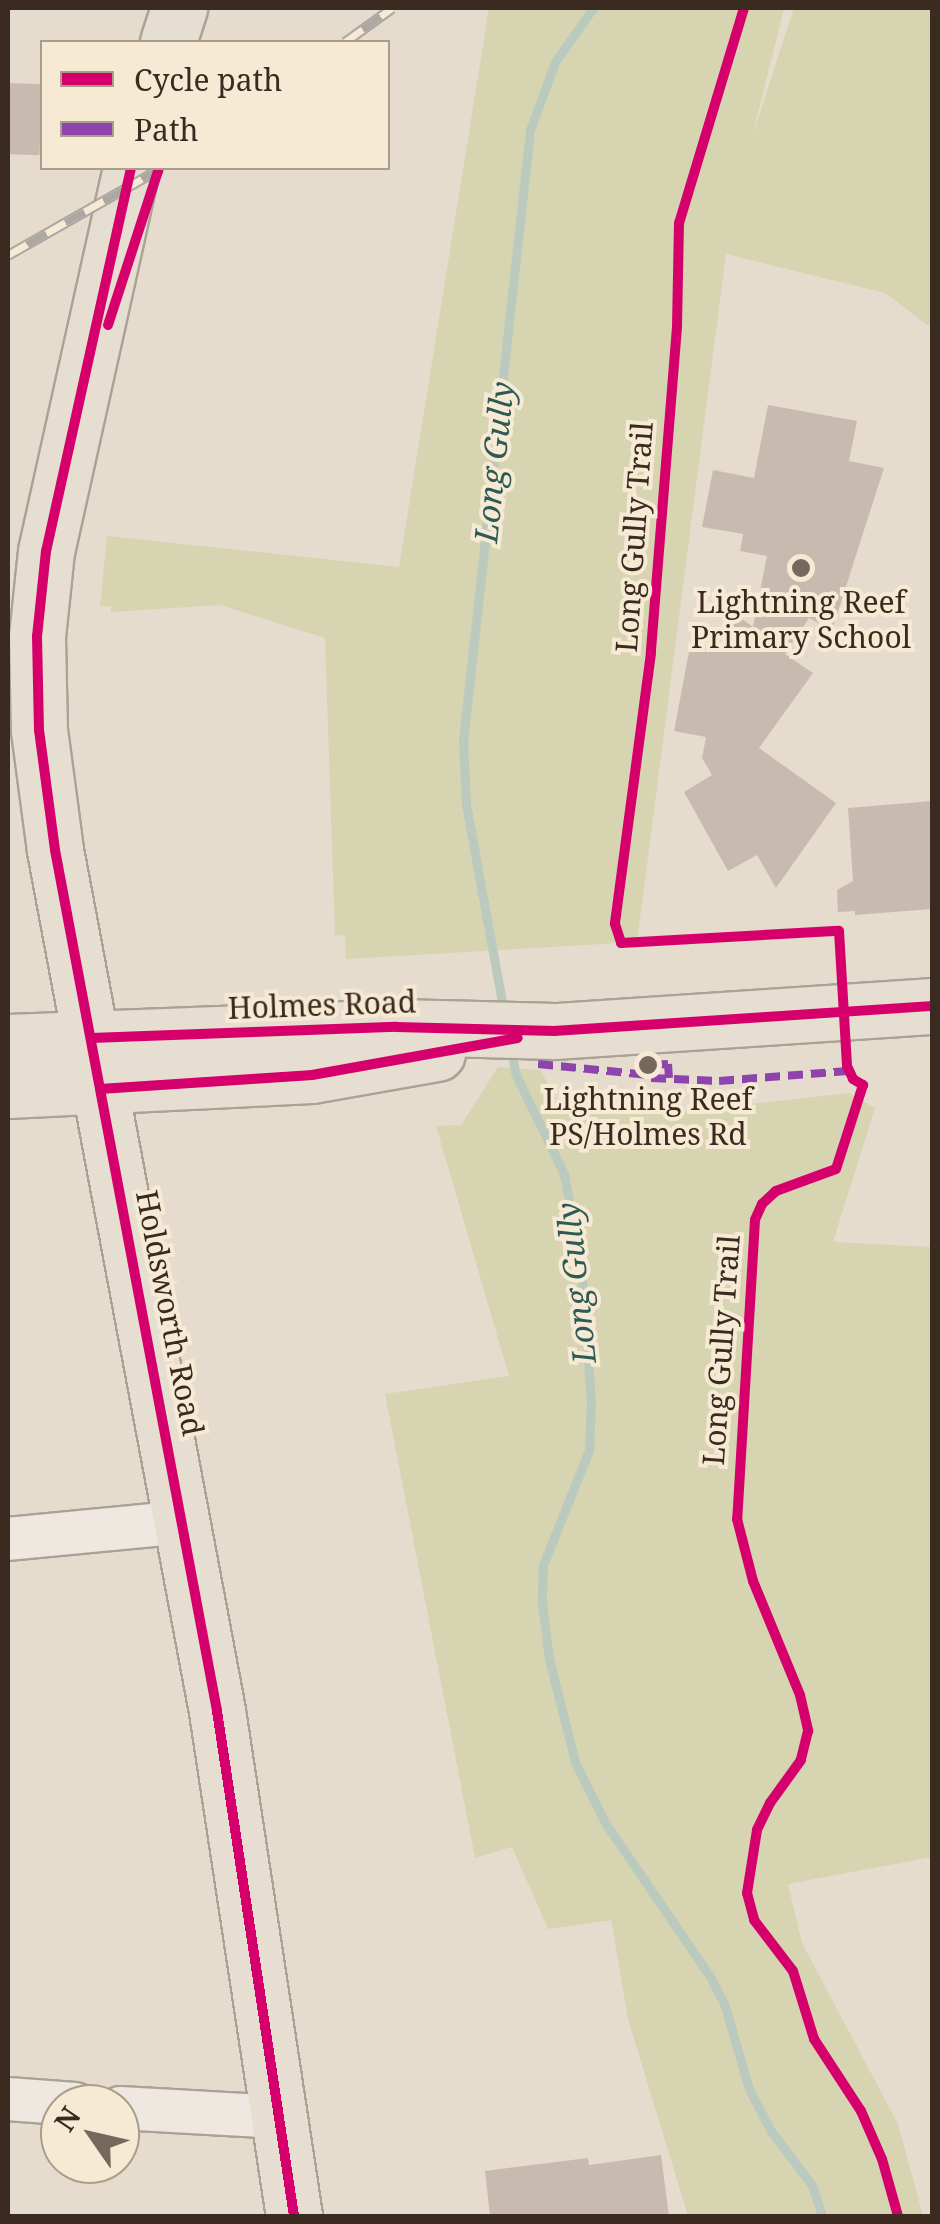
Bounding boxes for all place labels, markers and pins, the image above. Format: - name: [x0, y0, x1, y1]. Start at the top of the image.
- marker: Lightning Reef Primary School: [790, 557, 812, 579]
- place label: Lightning Reef Primary School: [691, 584, 911, 654]
- marker: Lightning Reef PS/Holmes Rd: [637, 1054, 659, 1076]
- place label: Lightning Reef PS/Holmes Rd: [543, 1081, 753, 1152]

